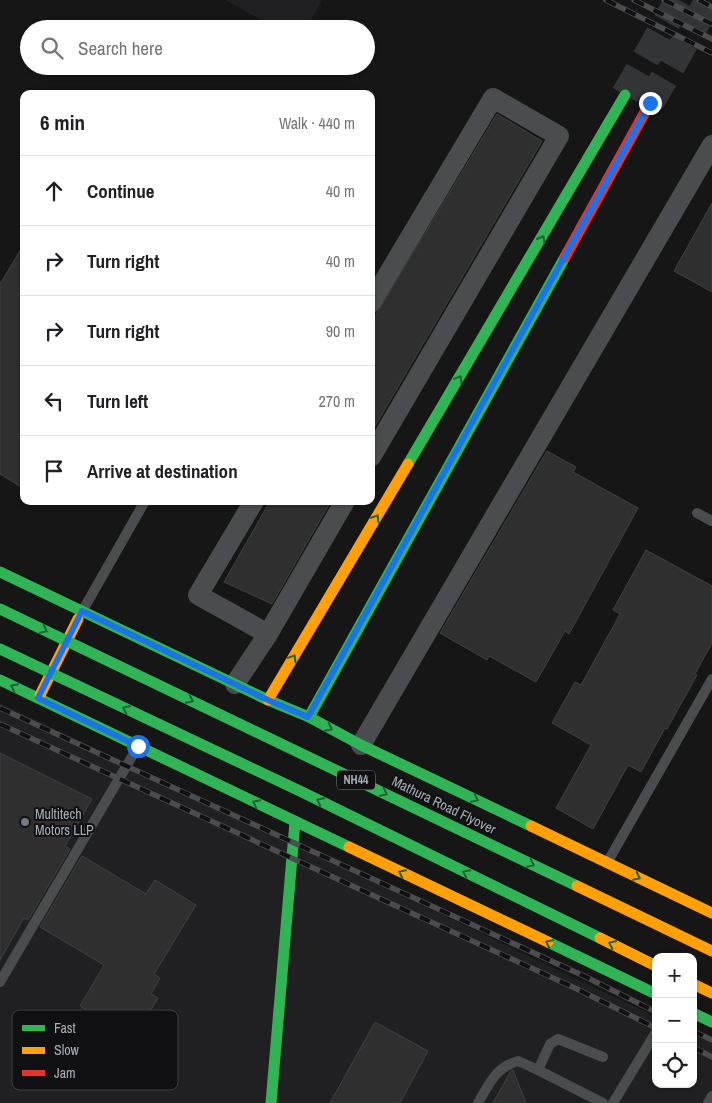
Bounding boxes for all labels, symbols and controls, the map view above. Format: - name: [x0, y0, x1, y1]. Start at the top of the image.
- search box: [20, 20, 375, 75]
- icon: search: [38, 34, 66, 62]
- text: Search here: [78, 35, 163, 61]
- route end: [639, 92, 662, 115]
- text: 6 min: [40, 108, 85, 137]
- text: Walk · 440 m: [279, 112, 355, 134]
- icon: ahead: [40, 177, 68, 205]
- text: Continue: [87, 178, 155, 204]
- text: 40 m: [326, 180, 355, 202]
- one-way arrow: [535, 235, 545, 244]
- icon: right: [40, 247, 68, 275]
- text: Turn right: [87, 248, 159, 274]
- text: 40 m: [326, 250, 355, 272]
- icon: right: [40, 317, 68, 345]
- text: Turn right: [87, 318, 159, 344]
- text: 90 m: [326, 320, 355, 342]
- one-way arrow: [453, 375, 463, 384]
- icon: left: [40, 387, 68, 415]
- text: Turn left: [87, 388, 148, 414]
- text: 270 m: [319, 390, 355, 412]
- icon: arrive: [40, 457, 68, 485]
- text: Arrive at destination: [87, 458, 238, 484]
- one-way arrow: [370, 515, 380, 524]
- one-way arrow: [39, 623, 48, 634]
- one-way arrow: [287, 655, 297, 664]
- one-way arrow: [11, 683, 20, 693]
- one-way arrow: [185, 694, 194, 704]
- one-way arrow: [122, 705, 131, 715]
- one-way arrow: [323, 722, 332, 732]
- route start: [127, 735, 150, 758]
- road number: NH44: [337, 770, 375, 790]
- street label: Mathura Road Flyover: [389, 772, 499, 838]
- one-way arrow: [379, 787, 388, 797]
- one-way arrow: [469, 793, 478, 803]
- one-way arrow: [316, 797, 325, 807]
- one-way arrow: [252, 799, 261, 809]
- place label: Multitech Motors LLP: [35, 805, 94, 839]
- marker: Multitech Motors LLP: [19, 816, 31, 828]
- one-way arrow: [526, 857, 535, 868]
- one-way arrow: [398, 869, 407, 879]
- one-way arrow: [462, 869, 471, 879]
- one-way arrow: [632, 871, 641, 881]
- one-way arrow: [545, 939, 554, 949]
- one-way arrow: [608, 940, 617, 950]
- map controls: [652, 953, 697, 1088]
- button: +: [652, 953, 697, 998]
- button: −: [652, 998, 697, 1043]
- legend: [12, 1010, 178, 1090]
- text: Fast: [54, 1019, 76, 1037]
- text: Slow: [54, 1041, 80, 1059]
- button: locate: [652, 1043, 697, 1088]
- text: Jam: [54, 1064, 76, 1082]

